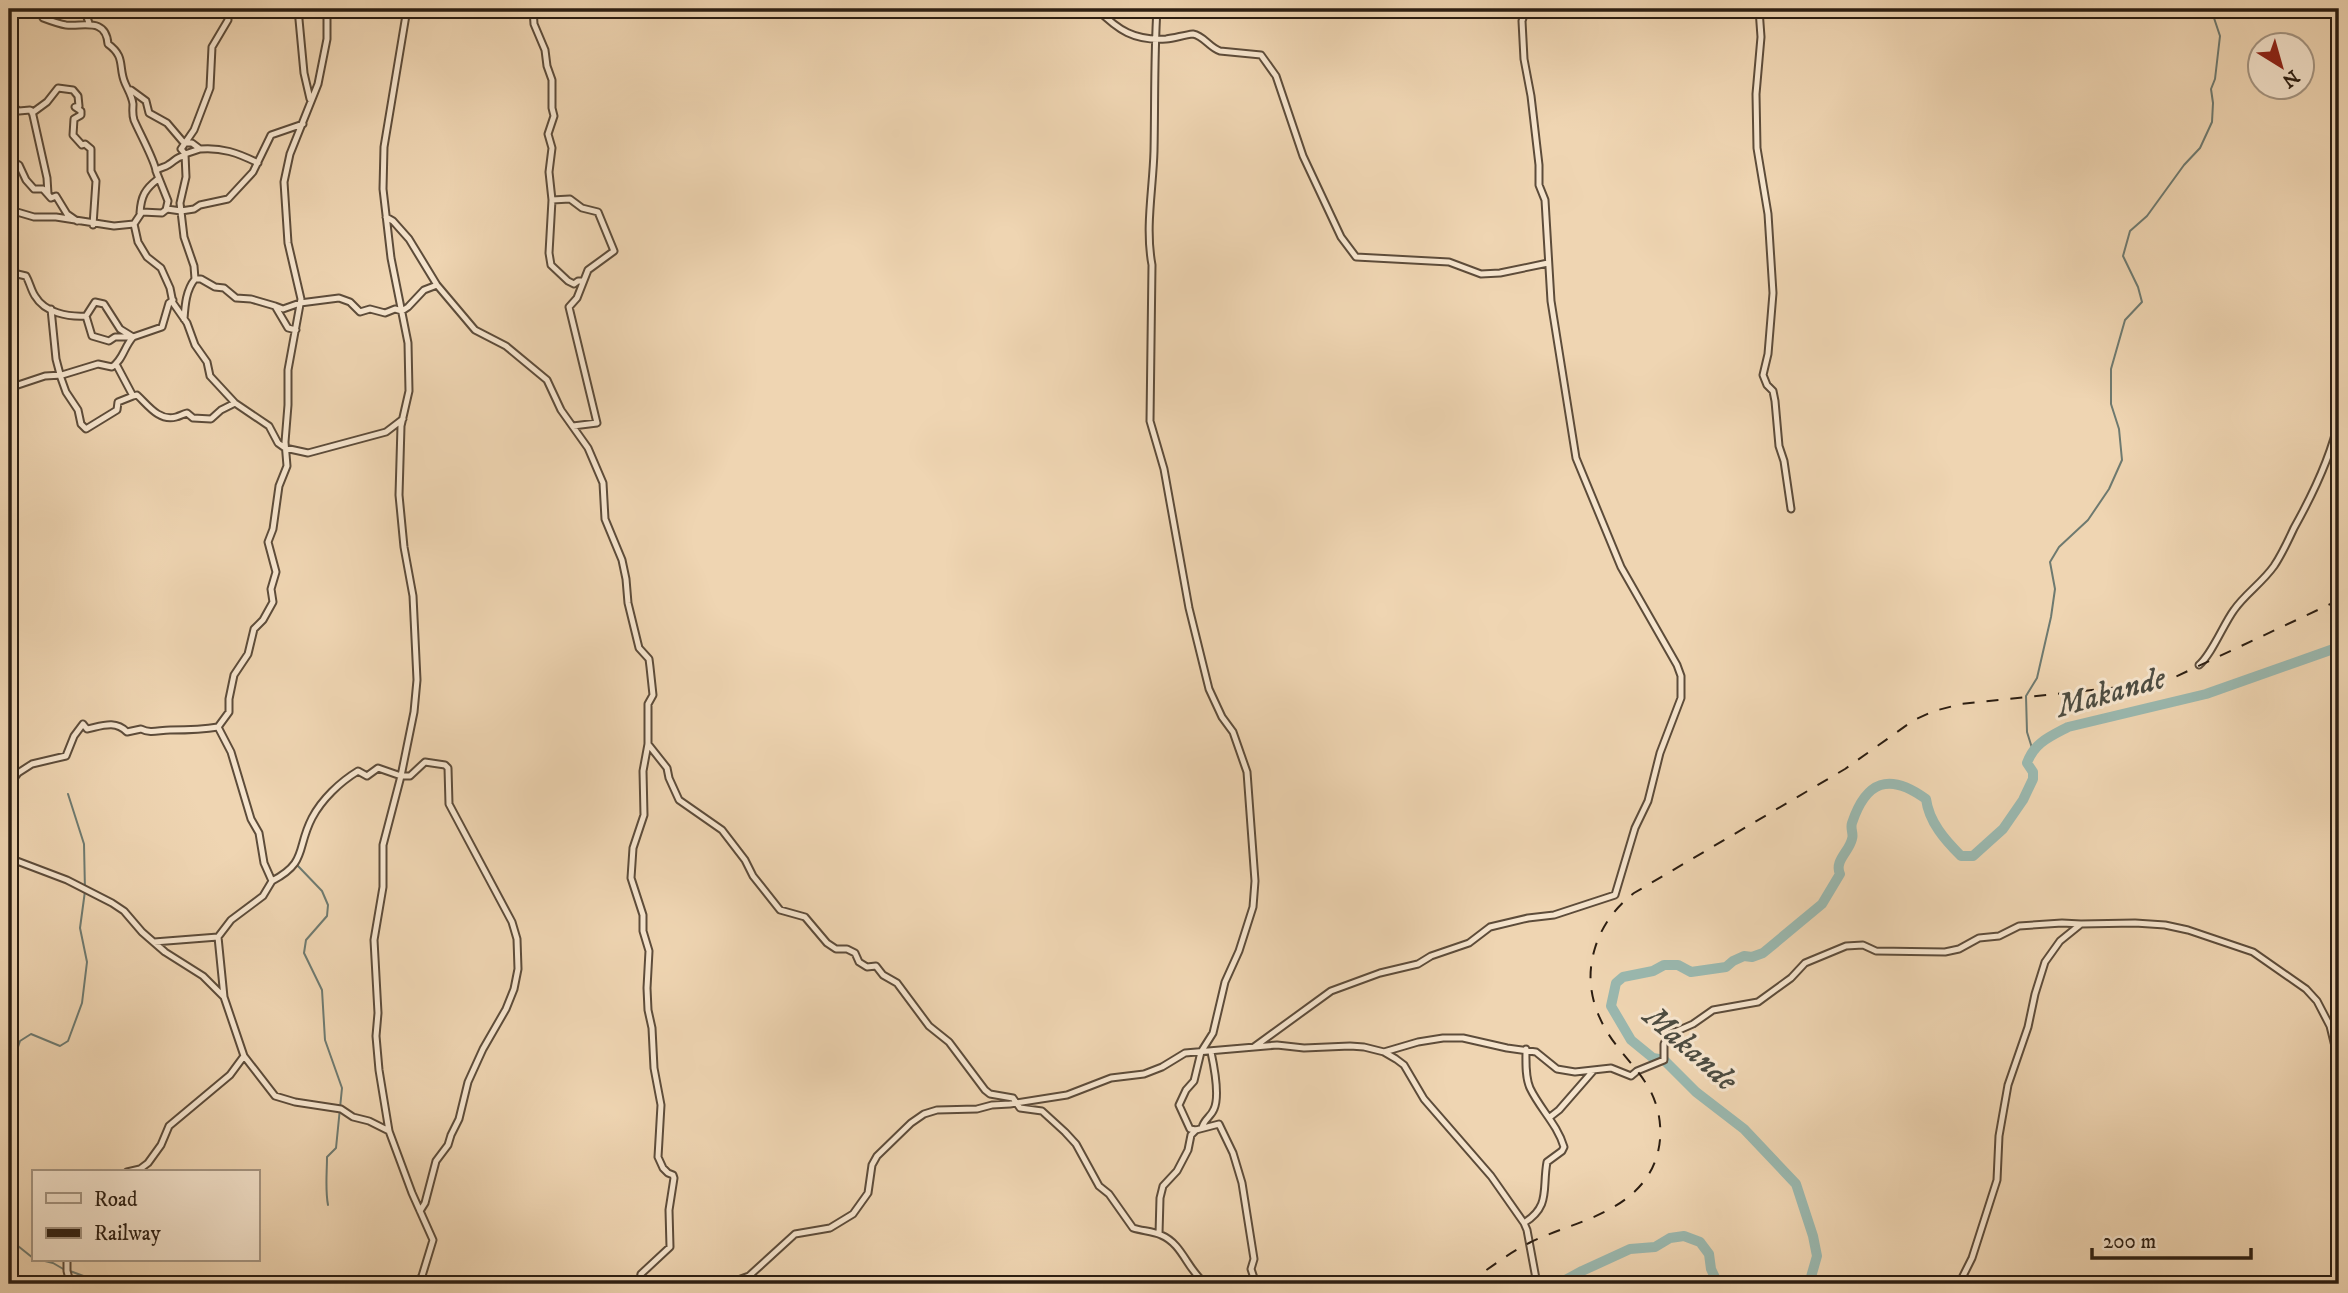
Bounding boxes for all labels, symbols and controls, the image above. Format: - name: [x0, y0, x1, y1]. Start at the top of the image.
- north arrow: [2246, 32, 2316, 102]
- text: N: [2277, 64, 2303, 92]
- water label: Makande: [2050, 658, 2171, 728]
- water label: Makande: [1633, 996, 1746, 1101]
- legend: [32, 1170, 259, 1262]
- text: Road: [94, 1187, 138, 1213]
- scale bar: [2092, 1216, 2252, 1260]
- text: Railway: [94, 1221, 162, 1247]
- text: 200 m: [2103, 1229, 2156, 1255]

